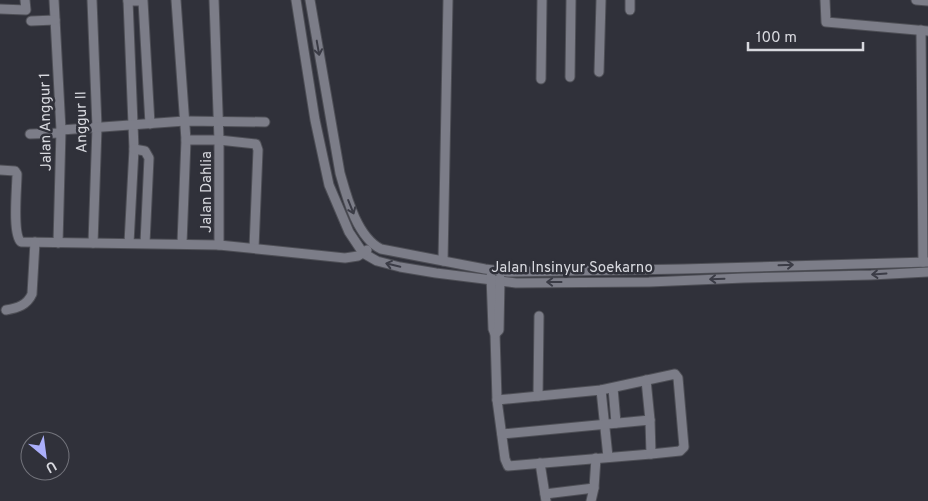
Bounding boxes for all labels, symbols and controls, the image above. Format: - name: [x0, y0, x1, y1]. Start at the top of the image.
- scale bar: [748, 20, 863, 52]
- text: 100 m: [756, 29, 797, 48]
- one-way arrow: [313, 40, 323, 56]
- street label: Jalan Anggur 1: [36, 72, 57, 171]
- street label: Anggur II: [72, 91, 93, 153]
- street label: Jalan Dahlia: [198, 151, 217, 233]
- one-way arrow: [347, 199, 356, 214]
- street label: Jalan Insinyur Soekarno: [491, 259, 653, 278]
- one-way arrow: [386, 260, 402, 269]
- one-way arrow: [777, 261, 793, 270]
- one-way arrow: [872, 270, 888, 279]
- one-way arrow: [709, 274, 725, 283]
- one-way arrow: [547, 277, 563, 287]
- north arrow: [20, 431, 70, 481]
- text: U: [42, 456, 59, 476]

